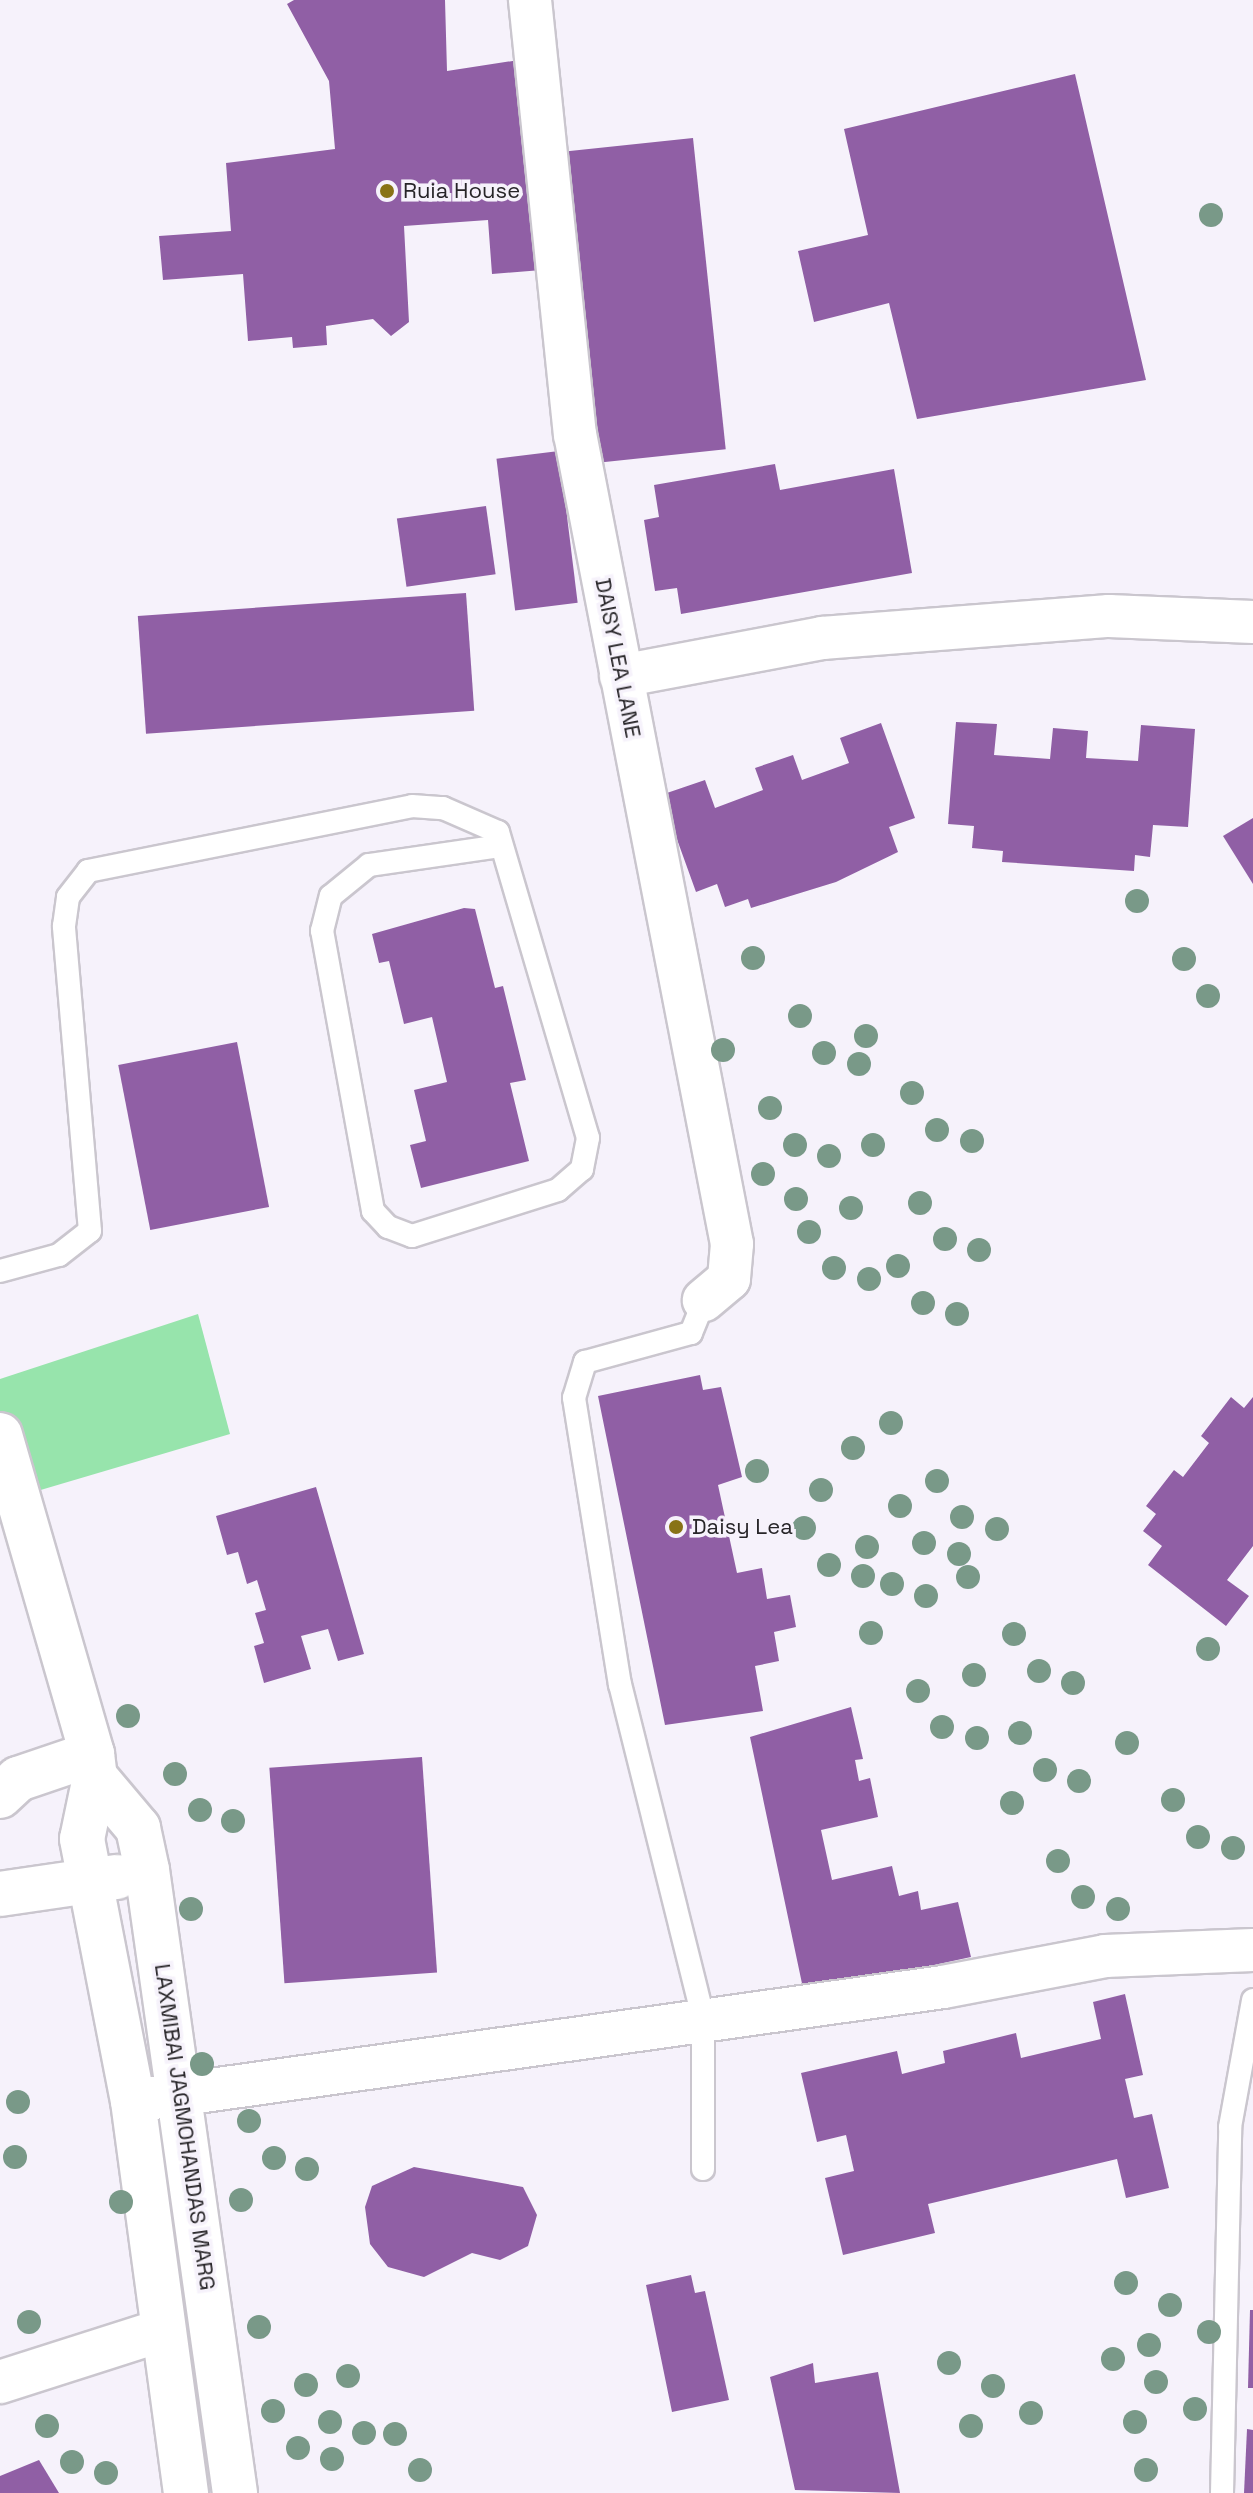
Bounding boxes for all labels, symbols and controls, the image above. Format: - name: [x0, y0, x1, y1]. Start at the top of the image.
- place label: Ruia House: [403, 178, 520, 204]
- marker: Ruia House: [378, 182, 396, 200]
- street label: DAISY LEA LANE: [590, 576, 646, 740]
- place label: Daisy Lea: [692, 1514, 793, 1540]
- marker: Daisy Lea: [667, 1518, 685, 1536]
- street label: LAXMIBAI JAGMOHANDAS MARG: [149, 1962, 221, 2292]

